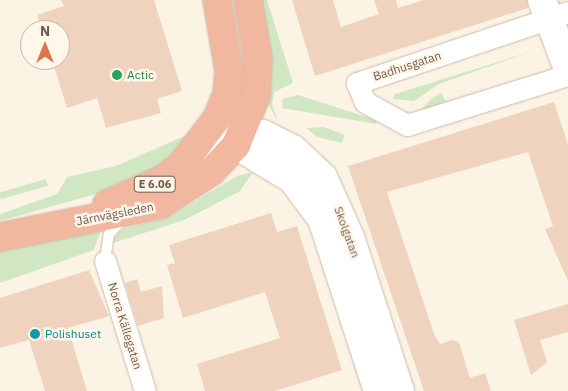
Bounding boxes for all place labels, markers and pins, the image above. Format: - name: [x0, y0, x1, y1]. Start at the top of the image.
- place label: Actic: [127, 68, 154, 82]
- marker: Actic: [111, 69, 123, 81]
- place label: Polishuset: [45, 327, 101, 341]
- marker: Polishuset: [29, 328, 41, 340]

